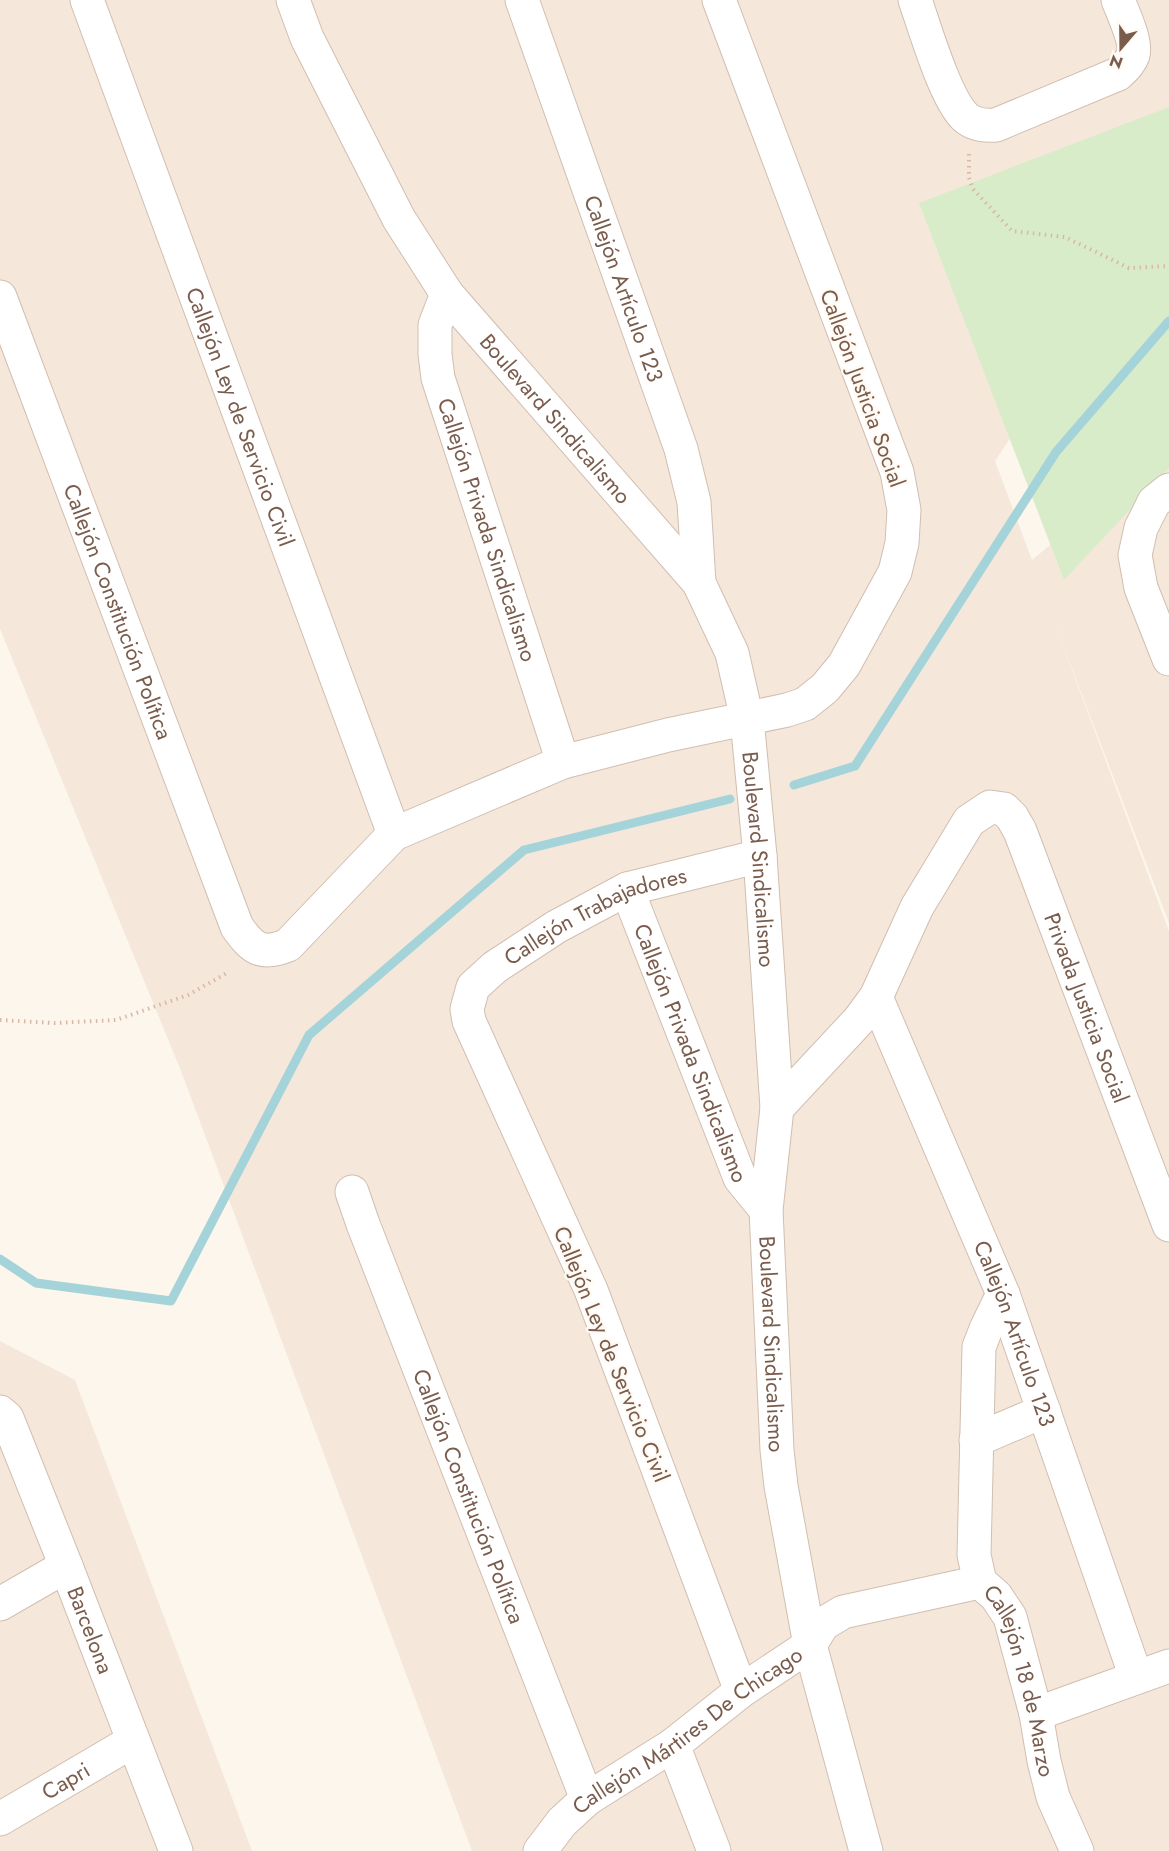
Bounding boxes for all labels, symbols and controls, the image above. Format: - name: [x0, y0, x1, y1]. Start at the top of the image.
- north arrow: [1091, 18, 1151, 78]
- text: N: [1106, 49, 1126, 75]
- street label: Callejón Artículo 123: [576, 191, 672, 386]
- street label: Callejón Ley de Servicio Civil: [178, 283, 303, 551]
- street label: Callejón Justicia Social: [812, 284, 914, 492]
- street label: Boulevard Sindicalismo: [472, 327, 639, 511]
- street label: Callejón Privada Sindicalismo: [430, 394, 545, 666]
- street label: Callejón Constitución Política: [56, 479, 181, 744]
- street label: Boulevard Sindicalismo: [734, 750, 783, 968]
- street label: Callejón Trabajadores: [497, 859, 690, 973]
- street label: Privada Justicia Social: [1036, 908, 1137, 1107]
- street label: Callejón Privada Sindicalismo: [626, 919, 756, 1187]
- street label: Callejón Ley de Servicio Civil: [546, 1221, 678, 1487]
- street label: Boulevard Sindicalismo: [751, 1235, 793, 1453]
- street label: Callejón Artículo 123: [966, 1235, 1064, 1431]
- street label: Callejón Constitución Política: [405, 1364, 533, 1628]
- street label: Callejón 18 de Marzo: [977, 1576, 1063, 1780]
- street label: Barcelona: [59, 1582, 122, 1678]
- street label: Callejón Mártires De Chicago: [565, 1638, 809, 1821]
- street label: Capri: [35, 1754, 96, 1807]

